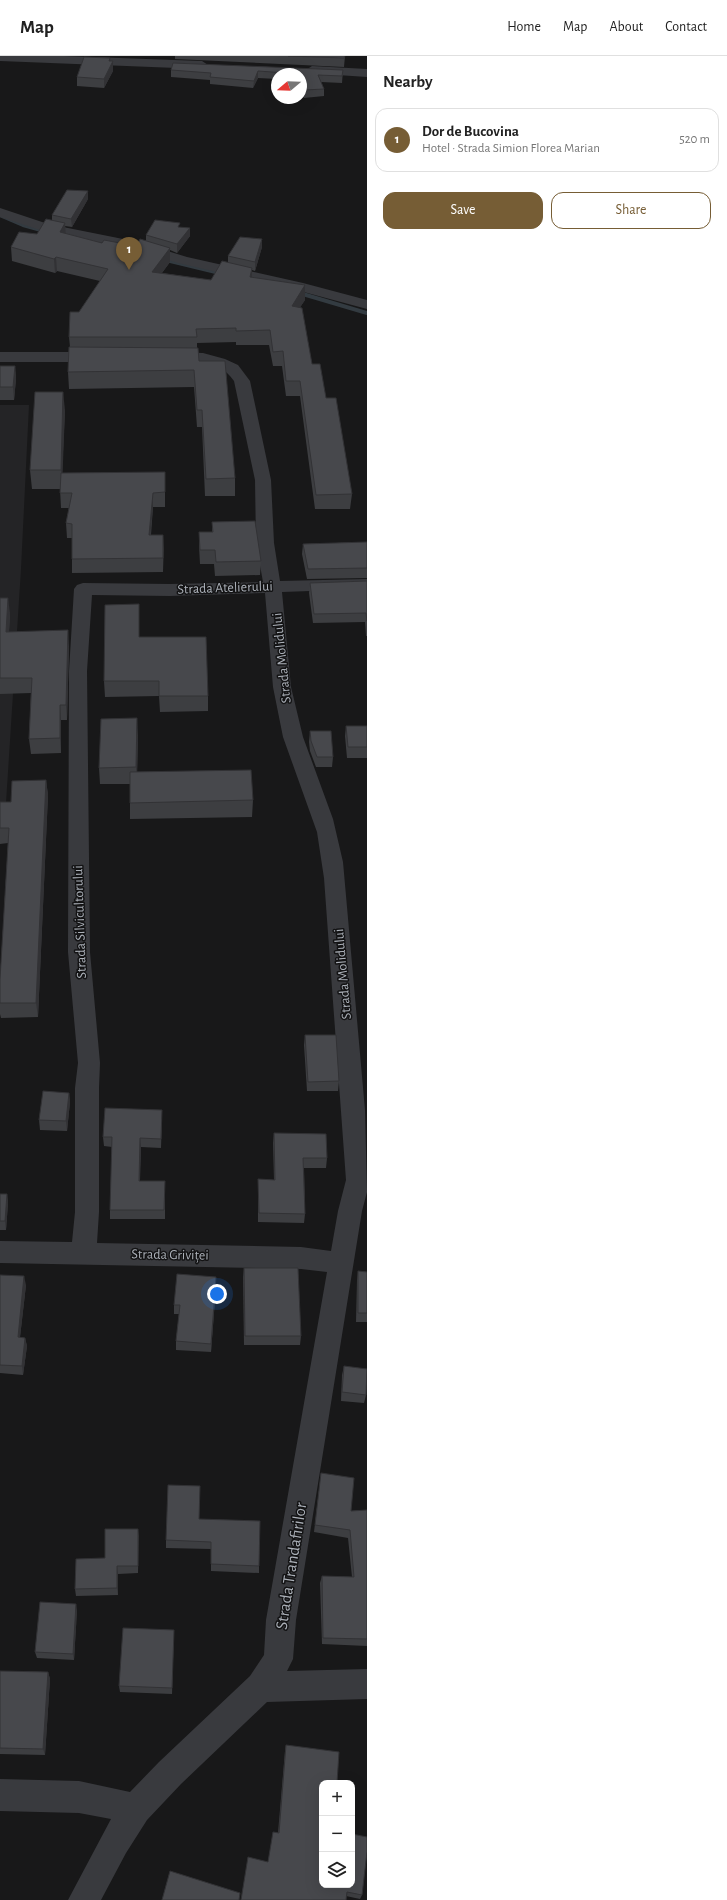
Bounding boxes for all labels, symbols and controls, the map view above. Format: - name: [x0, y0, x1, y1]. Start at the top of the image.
- text: Map: [20, 18, 54, 37]
- text: Home: [507, 20, 541, 34]
- text: Map: [563, 20, 587, 34]
- text: About: [609, 20, 643, 34]
- text: Contact: [665, 20, 707, 34]
- north arrow: [271, 68, 307, 104]
- text: Nearby: [383, 73, 433, 90]
- text: Dor de Bucovina: [422, 124, 519, 139]
- text: 1: [395, 133, 399, 146]
- text: 520 m: [679, 133, 710, 146]
- text: Hotel · Strada Simion Florea Marian: [422, 142, 600, 155]
- button: Save: [383, 192, 543, 229]
- button: Share: [551, 192, 711, 229]
- pin: 1: [116, 237, 142, 270]
- street label: Strada Atelierului: [177, 579, 273, 597]
- street label: Strada Molidului: [270, 612, 294, 704]
- street label: Strada Silvicultorului: [71, 865, 89, 979]
- street label: Strada Molidului: [332, 928, 354, 1020]
- street label: Strada Griviței: [131, 1247, 209, 1264]
- your location: [207, 1284, 227, 1304]
- street label: Strada Trandafirilor: [273, 1501, 310, 1631]
- map controls: [319, 1780, 355, 1888]
- button: +: [319, 1780, 355, 1816]
- button: −: [319, 1816, 355, 1852]
- button: layers: [319, 1852, 355, 1888]

